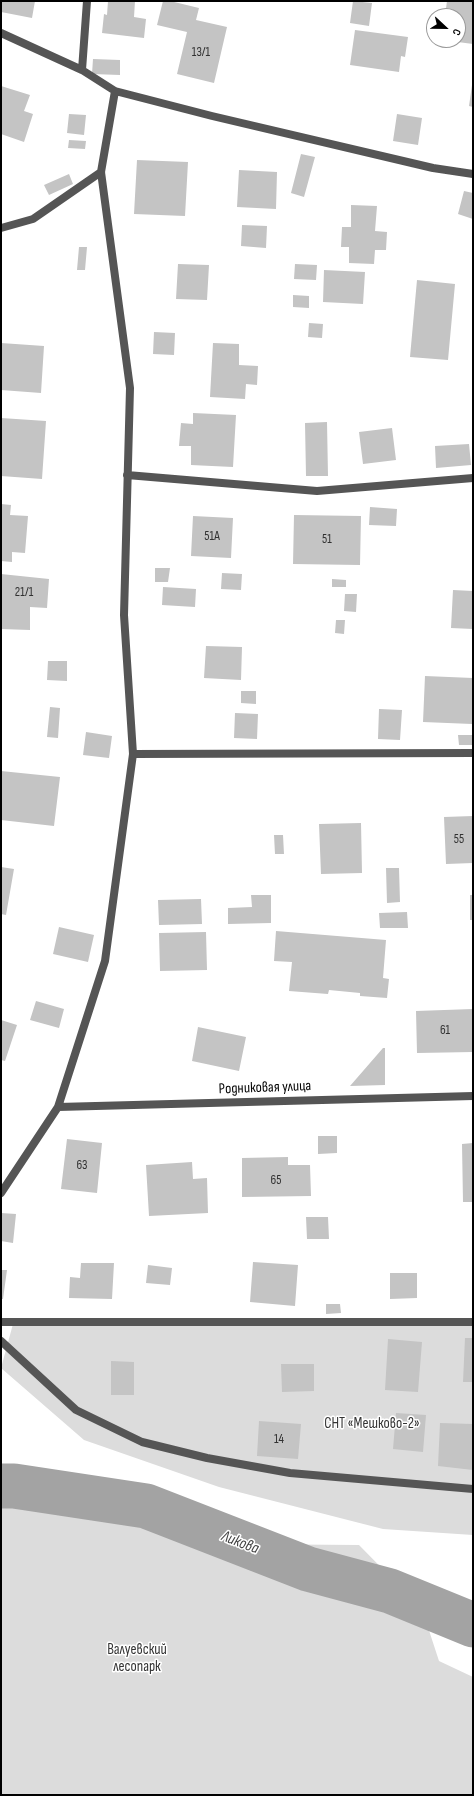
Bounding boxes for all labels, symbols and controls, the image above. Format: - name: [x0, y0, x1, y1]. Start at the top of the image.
- north arrow: [426, 8, 466, 48]
- text: С: [450, 27, 464, 37]
- house number: 13/1: [192, 45, 210, 61]
- house number: 51А: [204, 529, 220, 545]
- house number: 51: [322, 532, 332, 548]
- house number: 21/1: [15, 585, 33, 601]
- house number: 55: [454, 832, 464, 848]
- house number: 61: [440, 1023, 450, 1039]
- street label: Родниковая улица: [218, 1077, 312, 1099]
- house number: 63: [76, 1158, 88, 1174]
- house number: 65: [271, 1173, 281, 1189]
- park label: СНТ «Мешково-2»: [324, 1415, 420, 1433]
- house number: 14: [274, 1432, 284, 1448]
- water label: Ликова: [219, 1527, 261, 1559]
- park label: Валуевский лесопарк: [107, 1641, 167, 1676]

